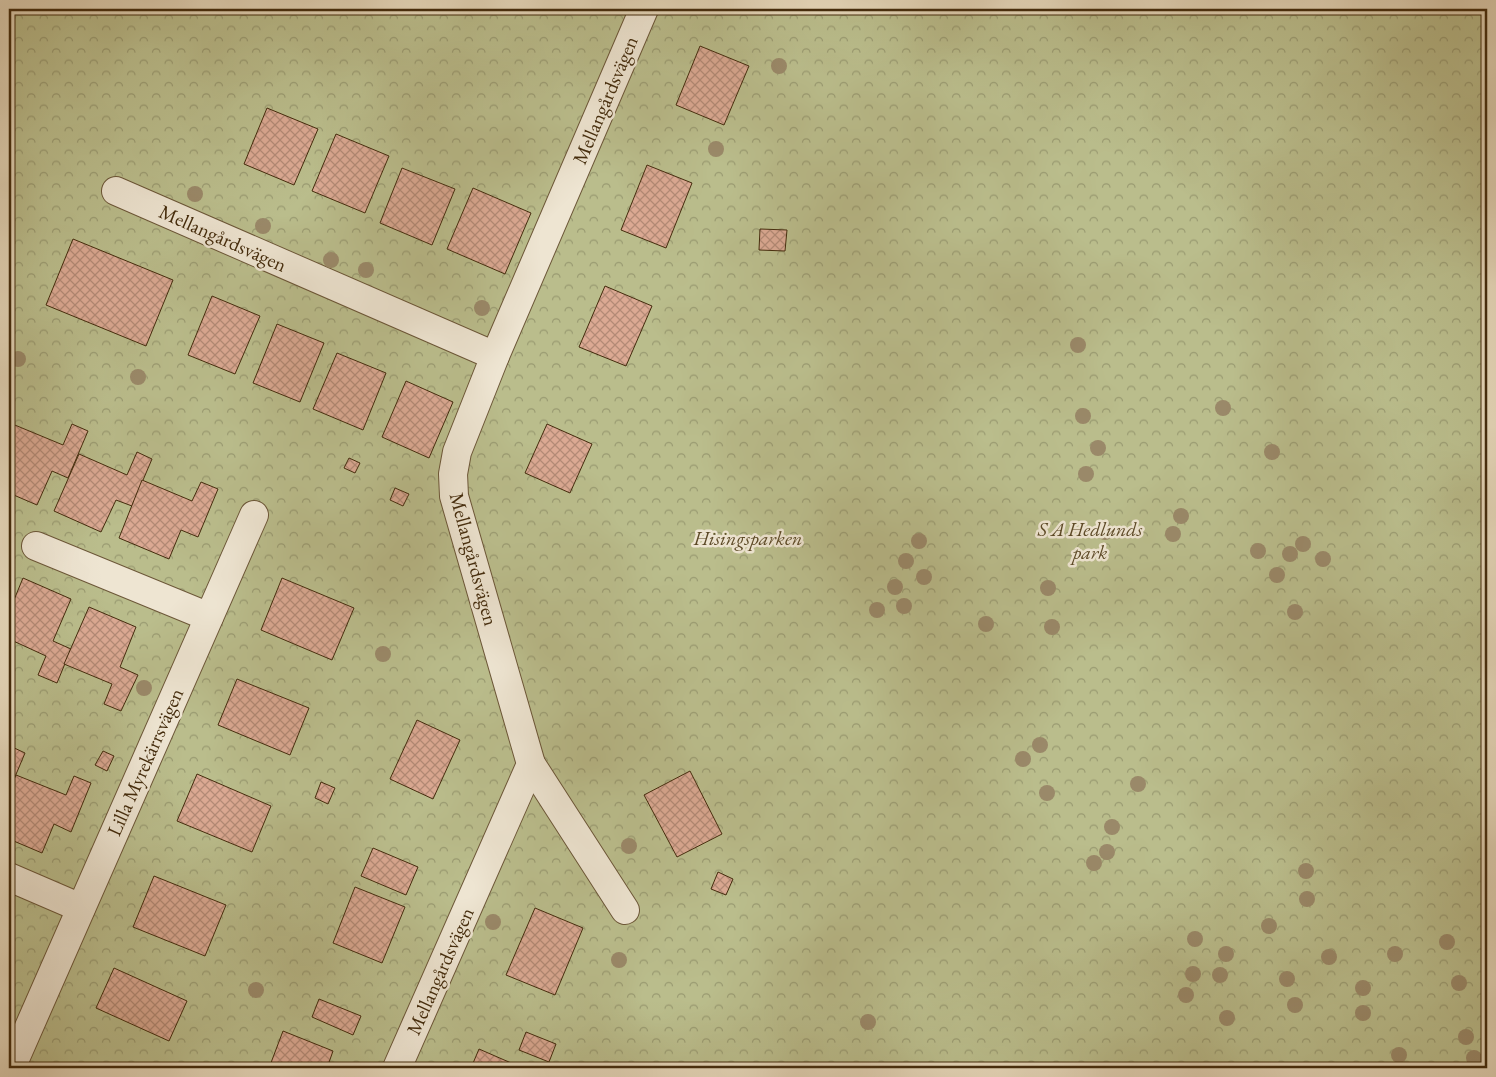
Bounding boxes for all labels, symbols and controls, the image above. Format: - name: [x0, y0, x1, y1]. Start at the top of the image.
- street label: Mellangårdsvägen: [566, 31, 644, 168]
- street label: Mellangårdsvägen: [155, 198, 291, 278]
- street label: Mellangårdsvägen: [444, 489, 504, 629]
- park label: S A Hedlunds park: [1037, 516, 1143, 565]
- park label: Hisingsparken: [693, 525, 802, 551]
- street label: Lilla Myrekärrsvägen: [101, 684, 189, 840]
- street label: Mellangårdsvägen: [400, 903, 480, 1039]

